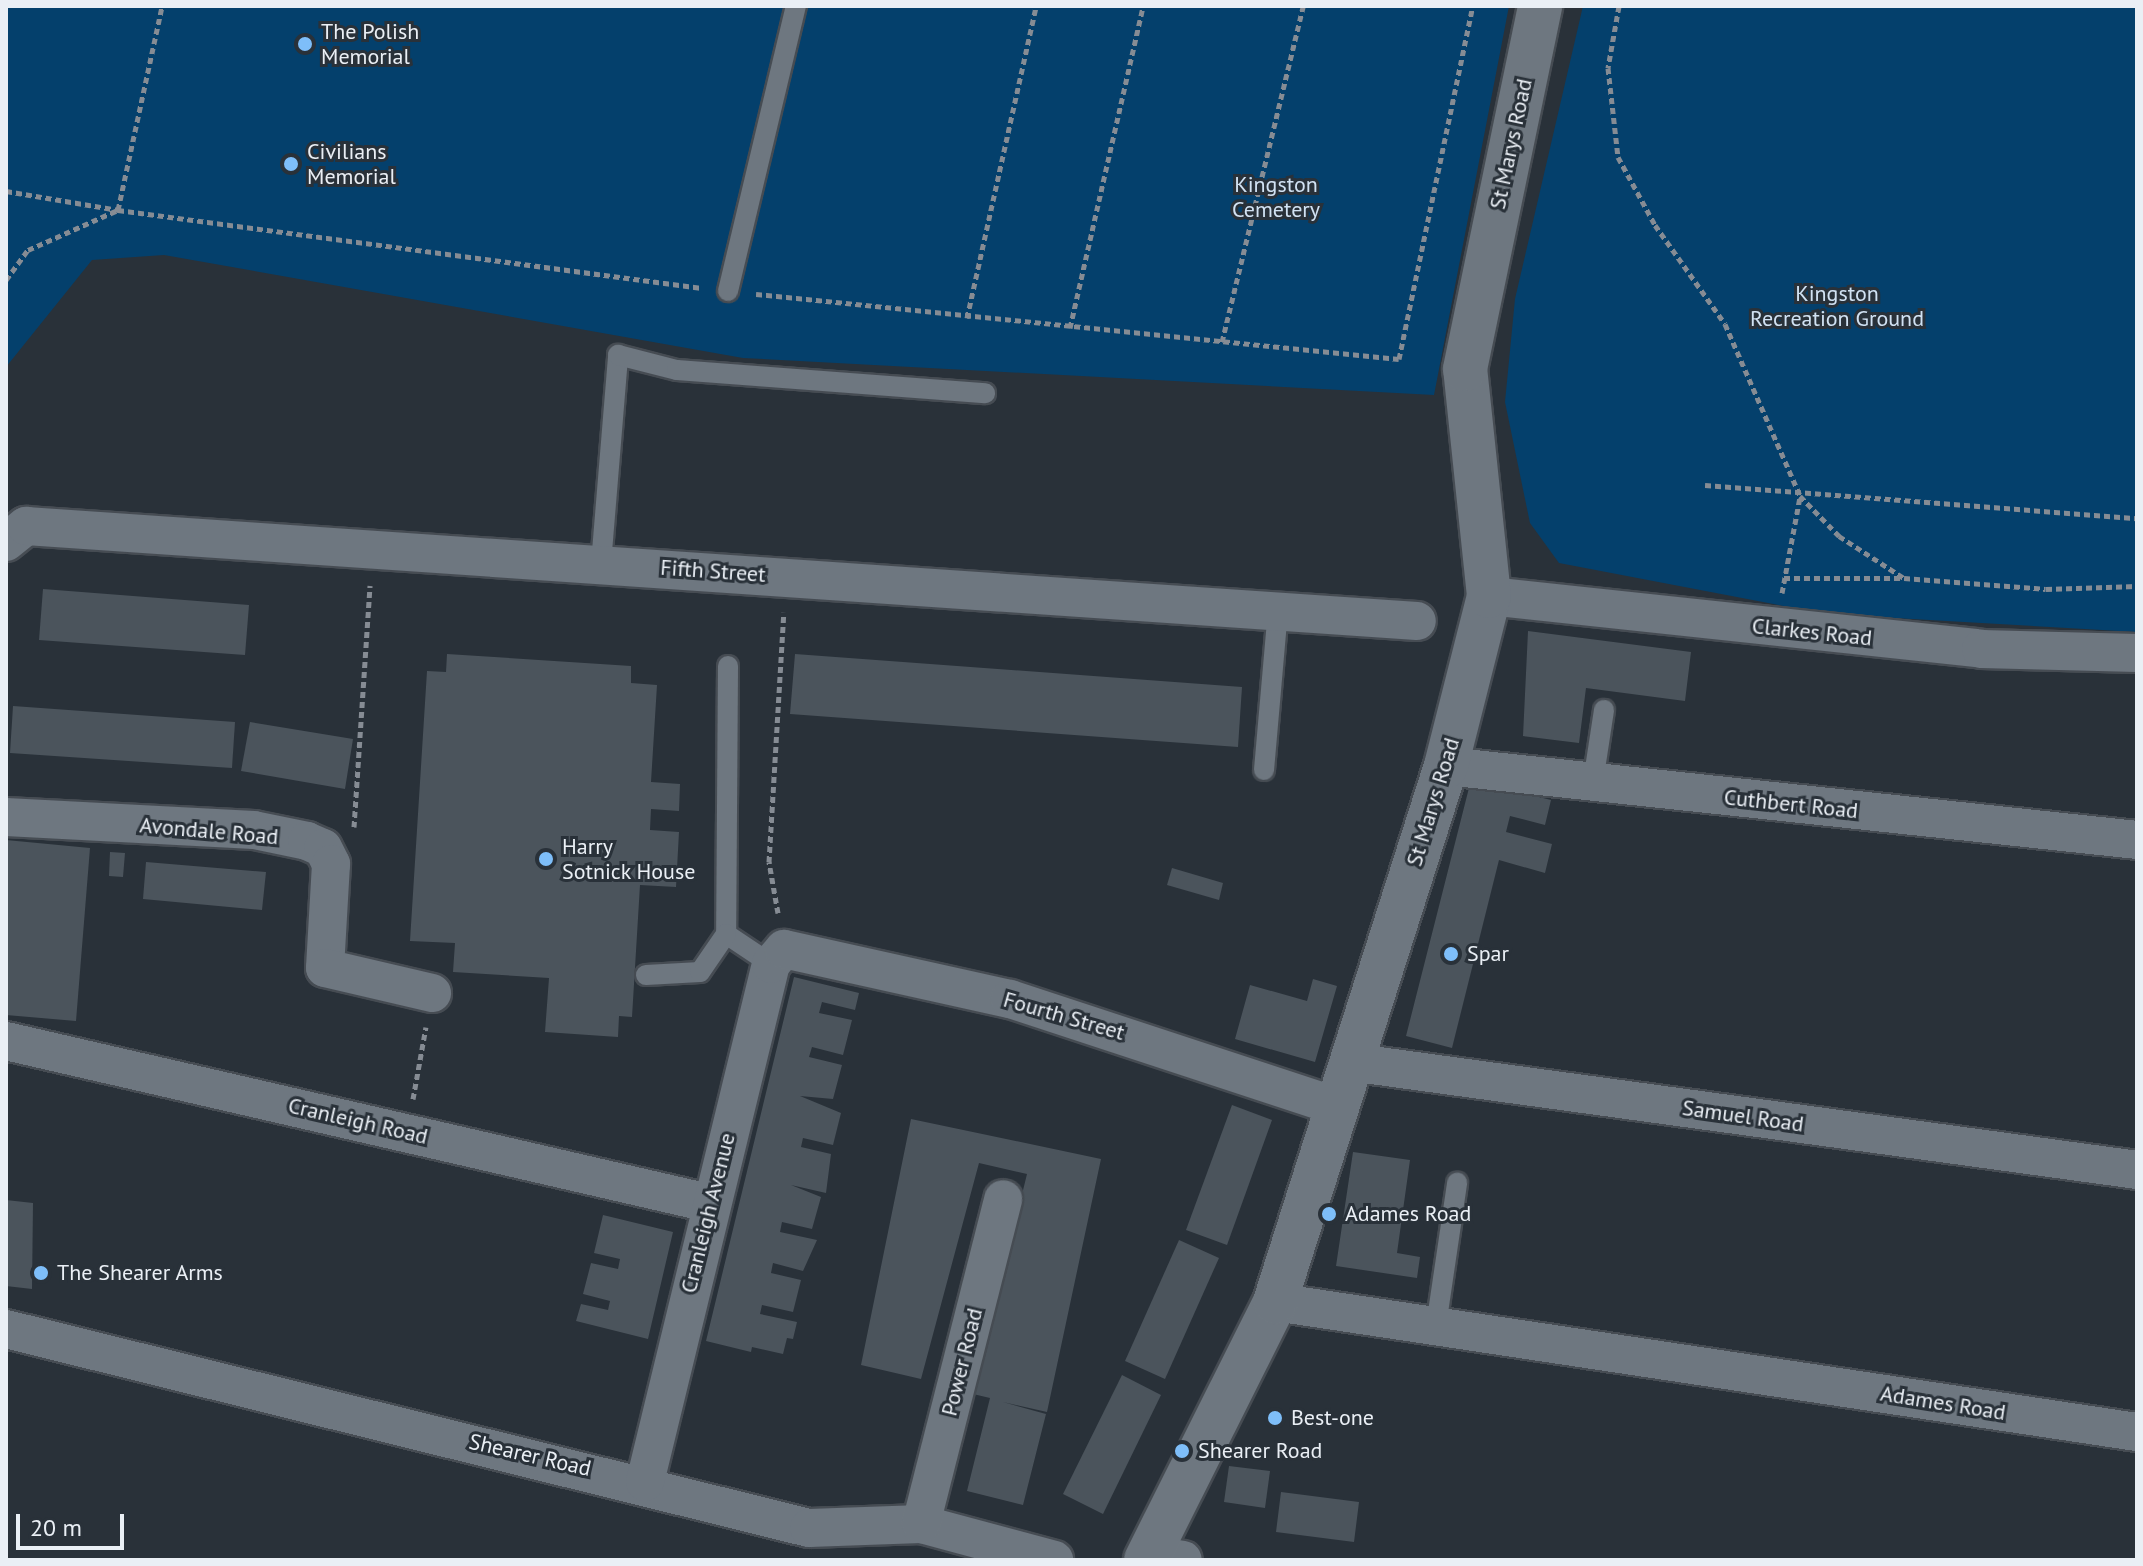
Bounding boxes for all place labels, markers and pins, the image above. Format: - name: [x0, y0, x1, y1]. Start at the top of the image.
- place label: The Polish Memorial: [321, 18, 419, 70]
- marker: The Polish Memorial: [296, 35, 314, 53]
- place label: Civilians Memorial: [307, 138, 396, 190]
- marker: Civilians Memorial: [282, 155, 300, 173]
- place label: Harry Sotnick House: [562, 833, 696, 884]
- marker: Harry Sotnick House: [537, 850, 555, 868]
- place label: Spar: [1467, 941, 1509, 967]
- marker: Spar: [1442, 945, 1460, 963]
- place label: Adames Road: [1345, 1201, 1471, 1227]
- marker: Adames Road: [1320, 1205, 1338, 1223]
- place label: The Shearer Arms: [57, 1260, 224, 1286]
- marker: The Shearer Arms: [32, 1264, 50, 1282]
- place label: Best-one: [1291, 1405, 1374, 1431]
- marker: Best-one: [1266, 1409, 1284, 1427]
- place label: Shearer Road: [1198, 1438, 1322, 1464]
- marker: Shearer Road: [1173, 1442, 1191, 1460]

